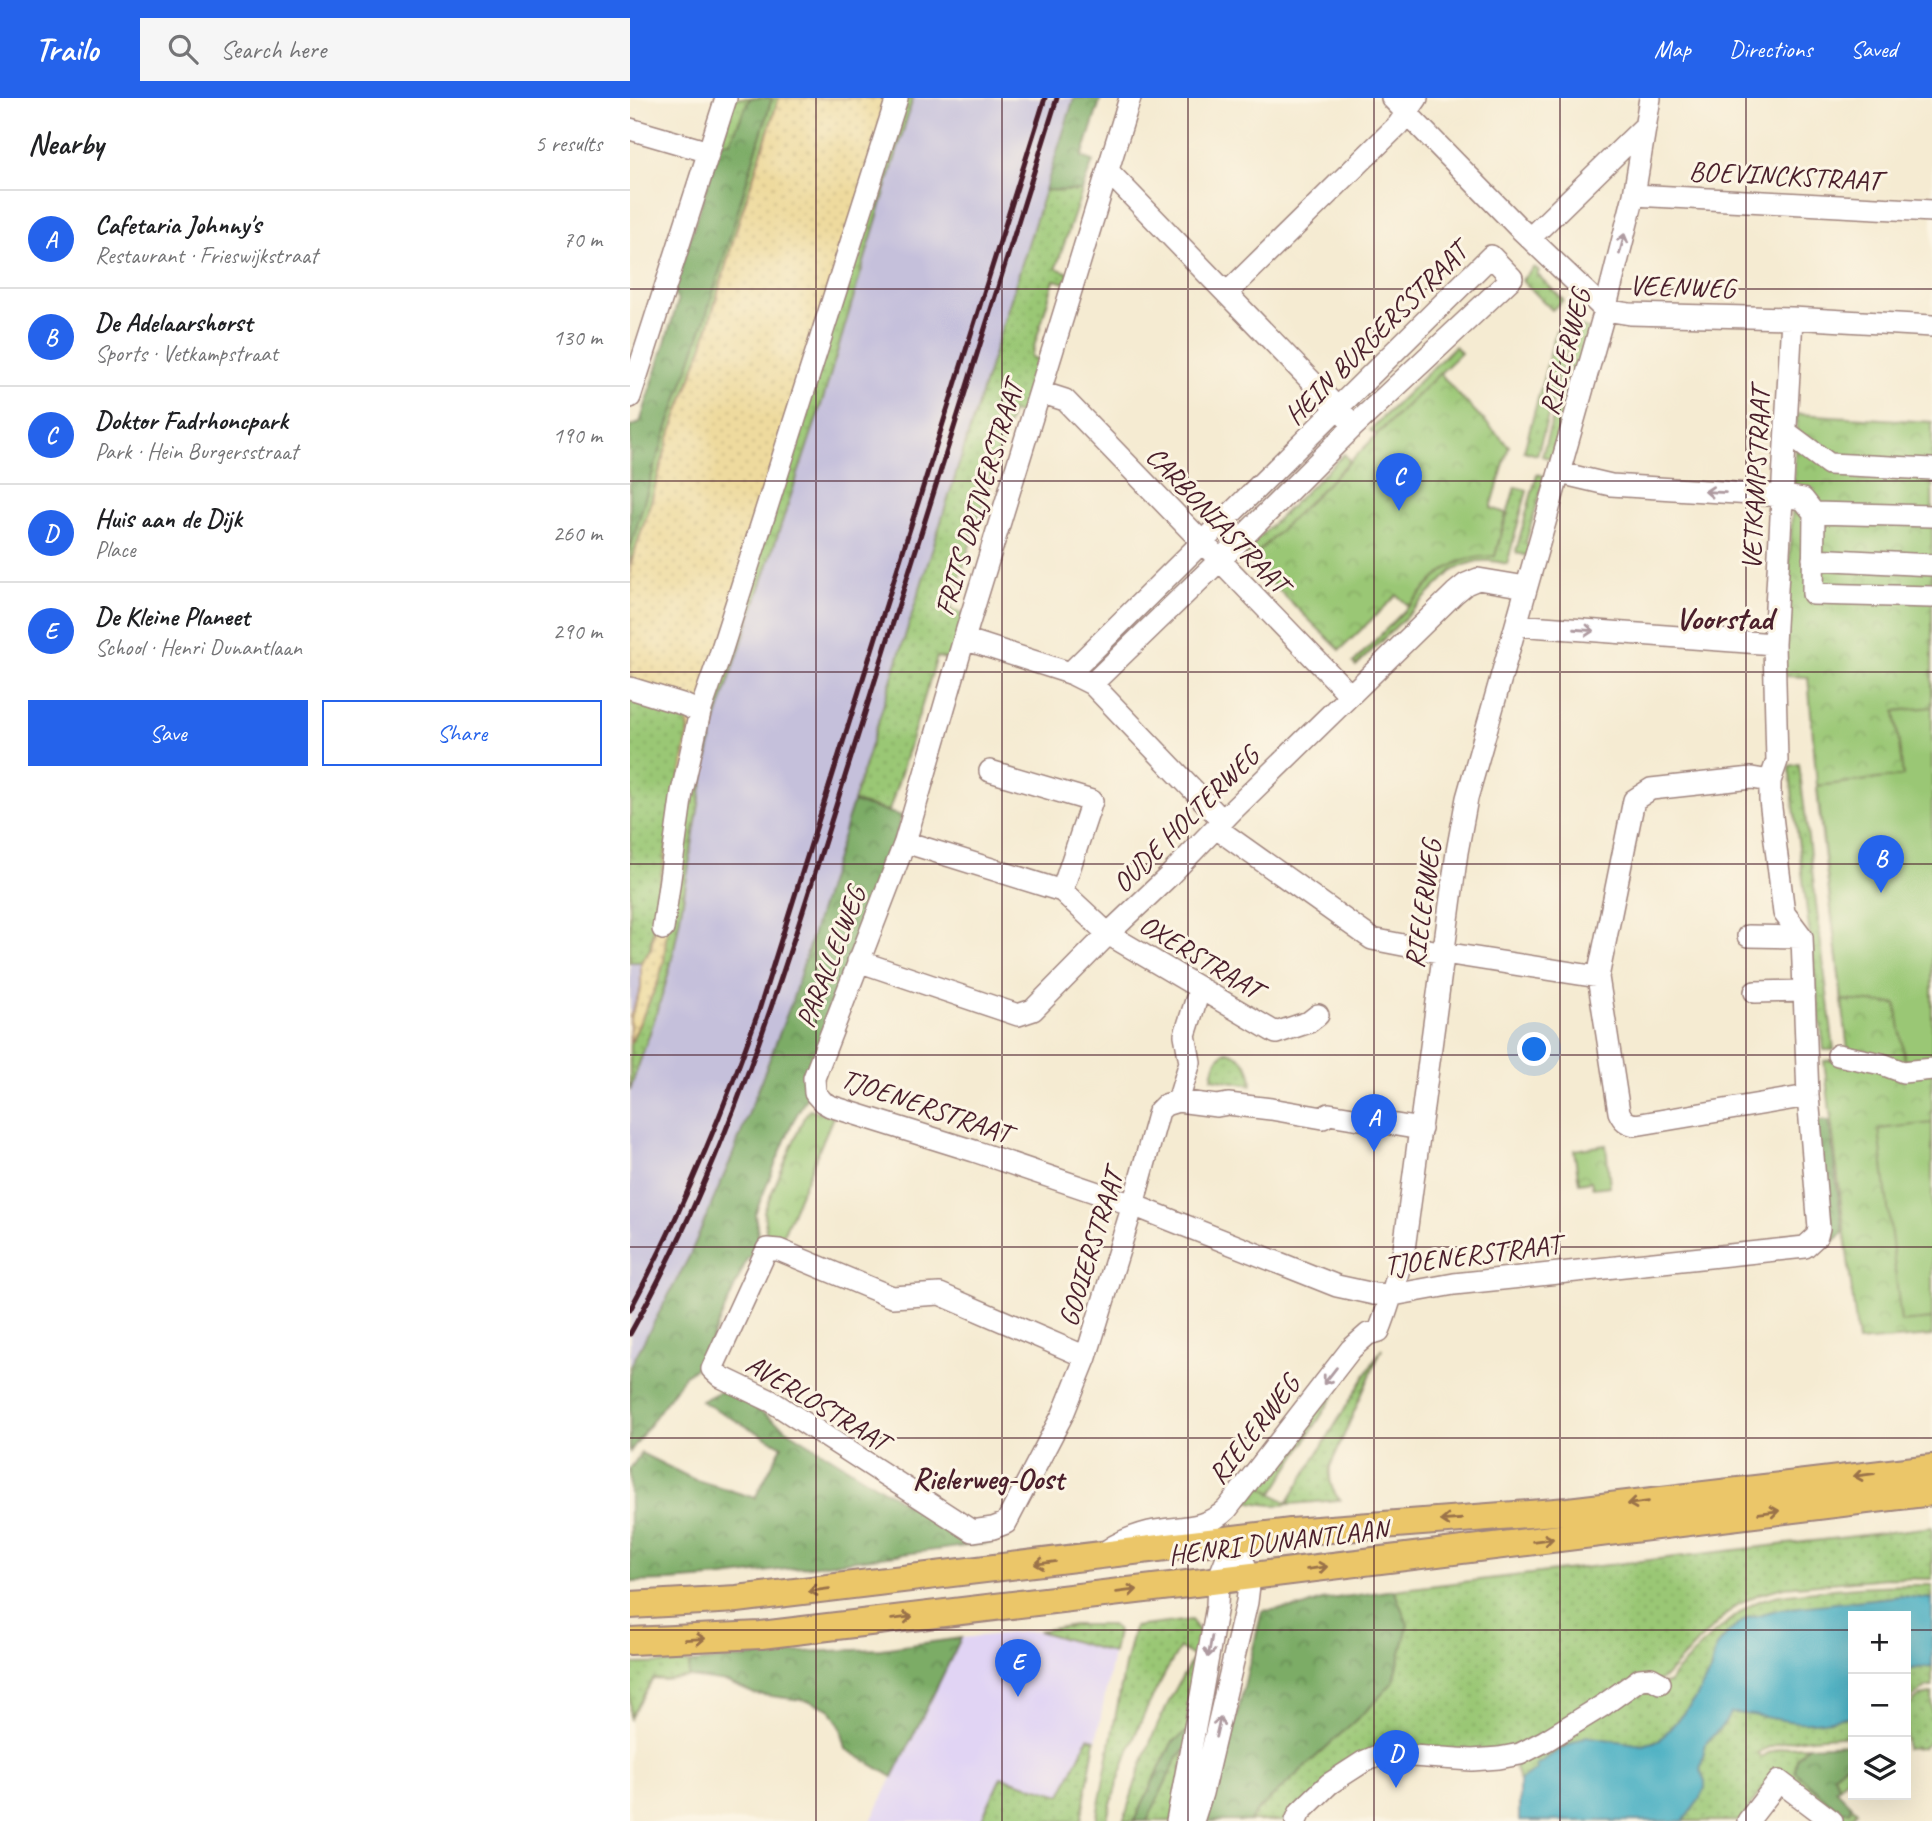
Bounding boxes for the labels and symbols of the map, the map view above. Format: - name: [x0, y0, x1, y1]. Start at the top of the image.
- street label: BOEVINCKSTRAAT: [1688, 153, 1889, 198]
- street label: HEIN BURGERSSTRAAT: [1277, 230, 1479, 432]
- one-way arrow: [1616, 233, 1629, 255]
- street label: VEENWEG: [1629, 267, 1739, 306]
- street label: RIELERWEG: [1531, 282, 1599, 419]
- street label: FRITS DRIJVERSTRAAT: [926, 371, 1033, 619]
- street label: VETKAMPSTRAAT: [1733, 380, 1778, 571]
- street label: CARBONIASTRAAT: [1139, 439, 1301, 605]
- pin: C: [1376, 453, 1422, 511]
- one-way arrow: [1704, 485, 1727, 498]
- district label: Voorstad: [1675, 598, 1778, 639]
- one-way arrow: [1572, 624, 1595, 637]
- street label: OUDE HOLTERWEG: [1105, 736, 1268, 900]
- street label: RIELERWEG: [1396, 835, 1449, 970]
- pin: B: [1858, 835, 1904, 893]
- street label: PARALLELWEG: [788, 879, 874, 1032]
- street label: OXERSTRAAT: [1133, 906, 1274, 1010]
- your location: [1517, 1032, 1551, 1066]
- street label: TJOENERSTRAAT: [837, 1060, 1022, 1153]
- pin: A: [1351, 1094, 1397, 1152]
- street label: GOOIERSTRAAT: [1050, 1159, 1133, 1330]
- street label: TJOENERSTRAAT: [1382, 1225, 1569, 1283]
- street label: AVERLOSTRAAT: [740, 1346, 901, 1462]
- street label: RIELERWEG: [1200, 1365, 1309, 1491]
- one-way arrow: [1323, 1366, 1338, 1384]
- district label: Rielerweg-Oost: [912, 1460, 1067, 1498]
- one-way arrow: [1853, 1469, 1876, 1482]
- one-way arrow: [1627, 1496, 1650, 1509]
- one-way arrow: [1757, 1505, 1780, 1518]
- street label: HENRI DUNANTLAAN: [1166, 1510, 1394, 1572]
- one-way arrow: [1440, 1514, 1463, 1527]
- one-way arrow: [1531, 1533, 1554, 1546]
- one-way arrow: [1034, 1557, 1057, 1570]
- one-way arrow: [1306, 1562, 1328, 1575]
- one-way arrow: [808, 1583, 831, 1596]
- one-way arrow: [1116, 1585, 1138, 1598]
- one-way arrow: [890, 1612, 912, 1625]
- one-way arrow: [684, 1632, 707, 1645]
- one-way arrow: [1203, 1635, 1216, 1658]
- pin: E: [995, 1639, 1041, 1697]
- one-way arrow: [1212, 1716, 1225, 1738]
- pin: D: [1373, 1730, 1419, 1788]

